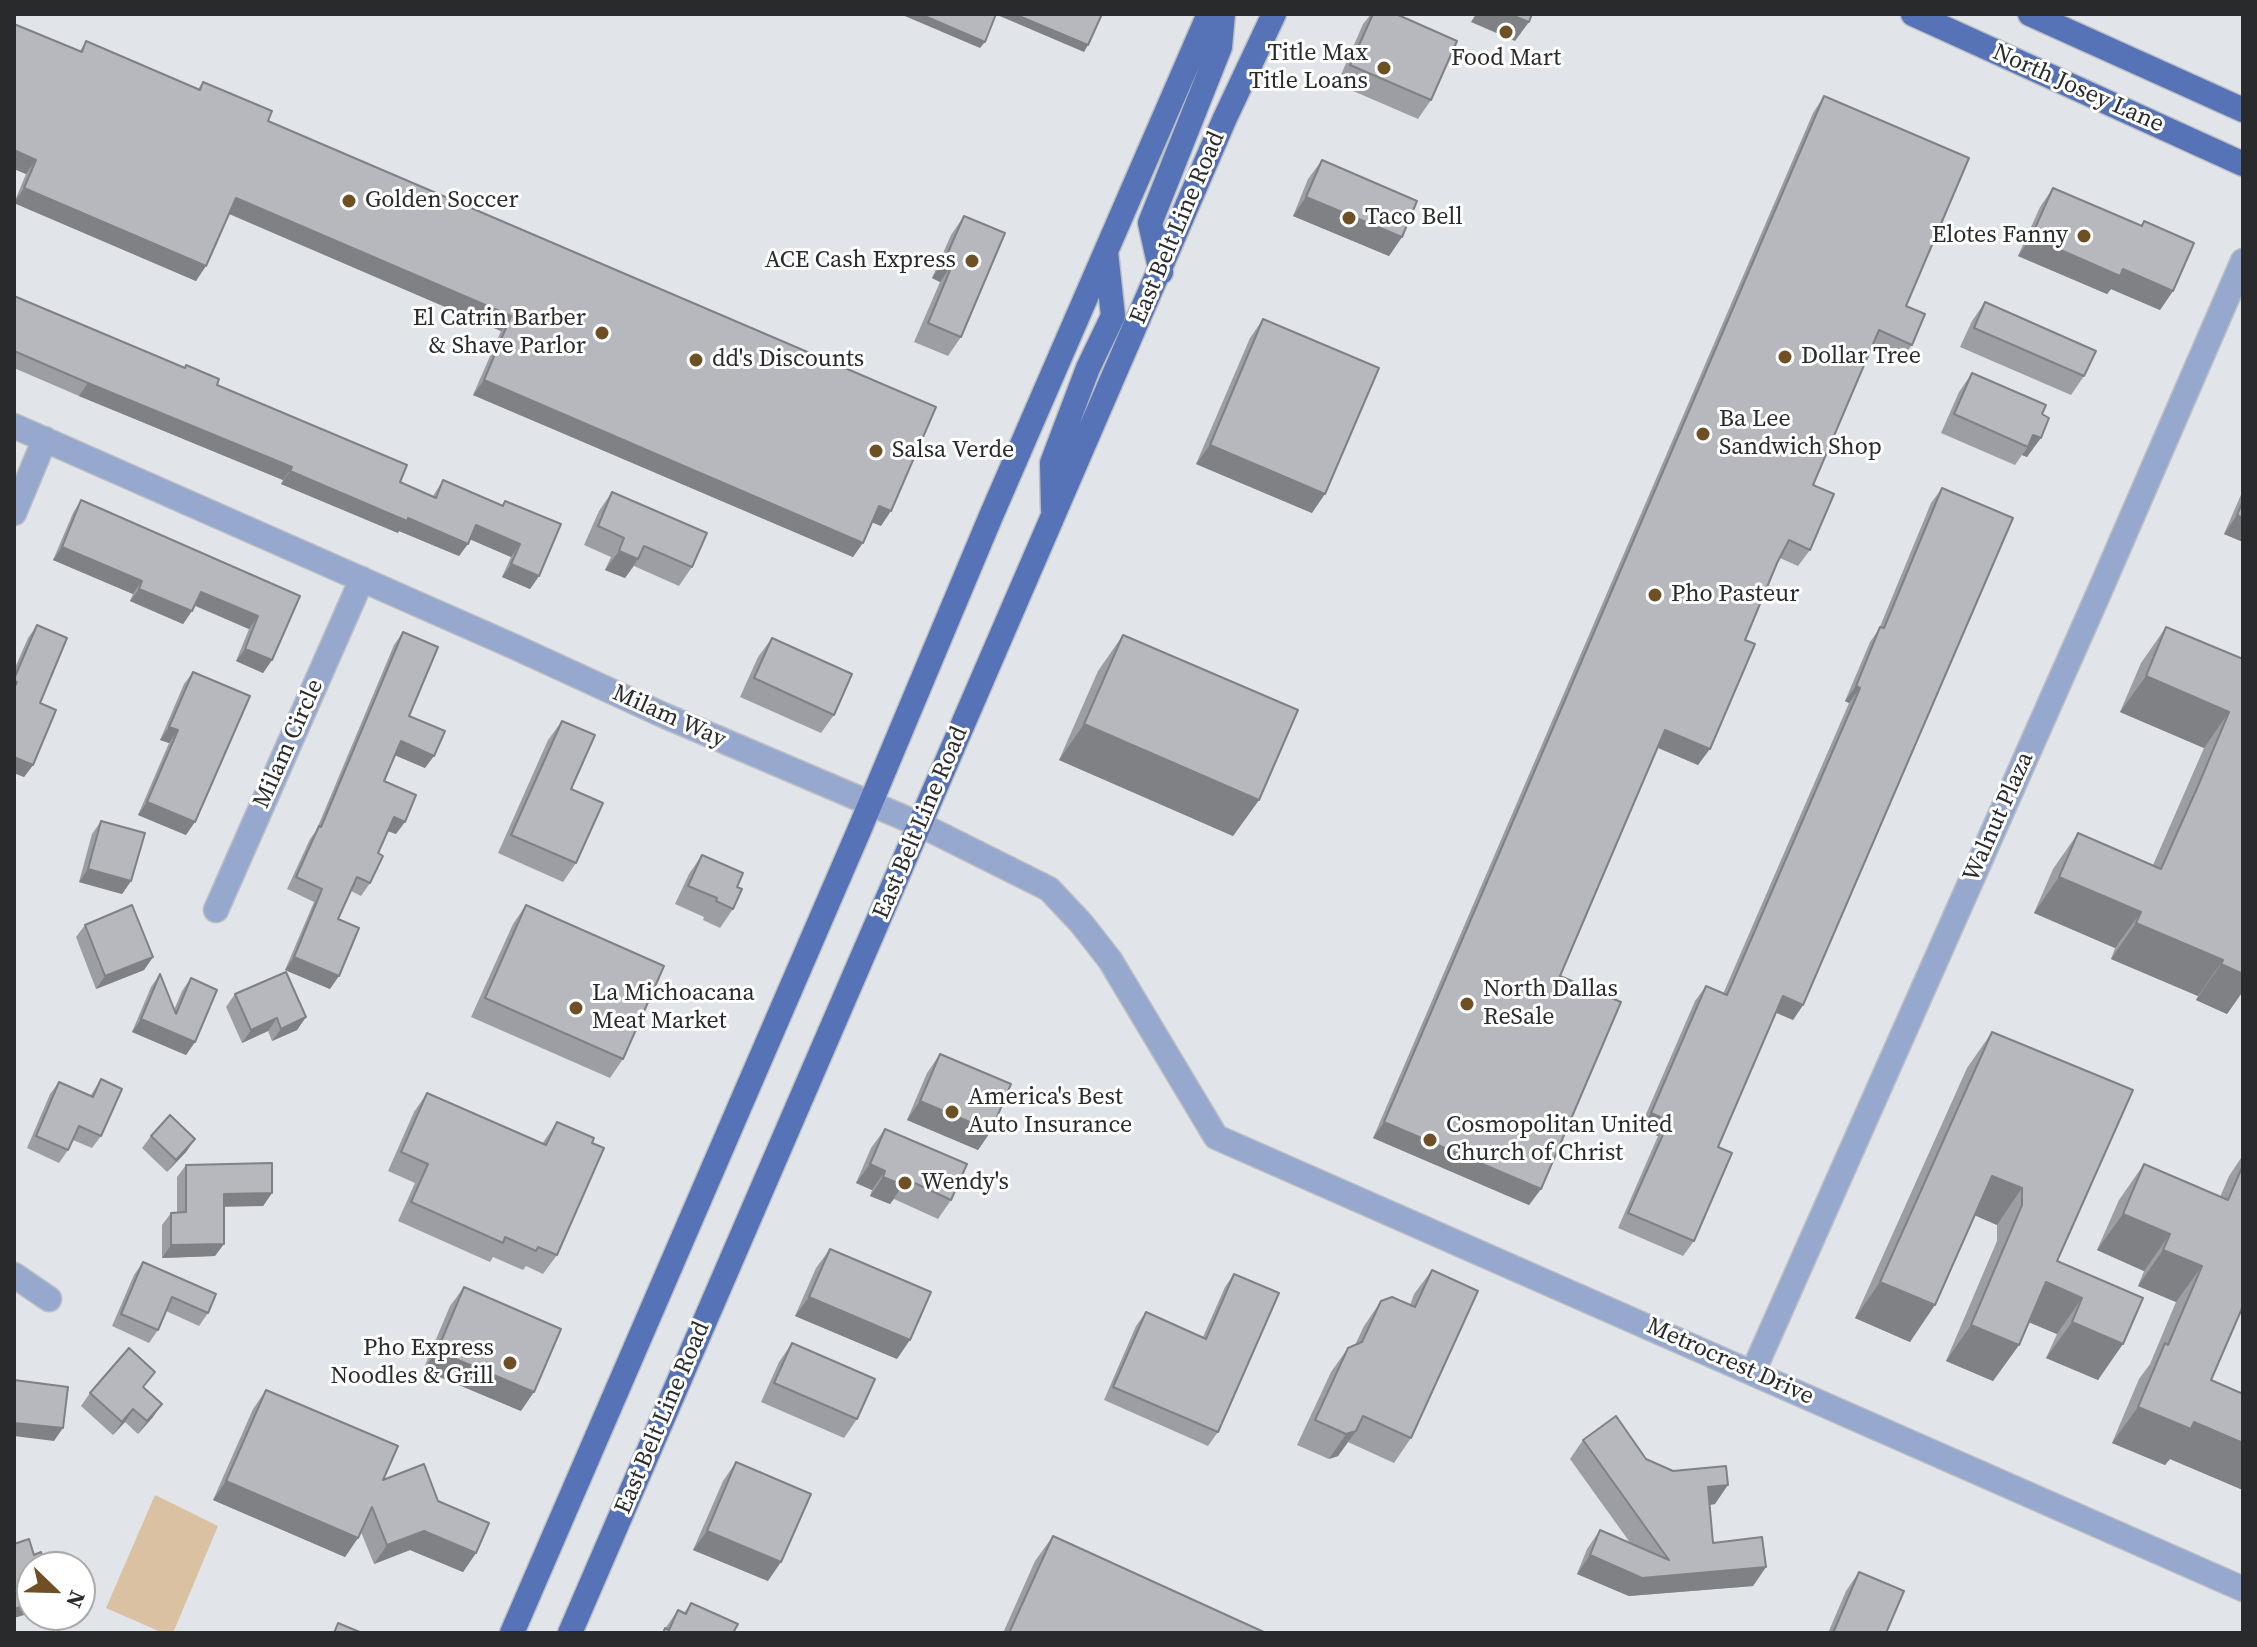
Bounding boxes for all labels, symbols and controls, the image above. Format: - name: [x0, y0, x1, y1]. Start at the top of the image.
- marker: Food Mart: [1497, 23, 1515, 41]
- street label: North Josey Lane: [1988, 38, 2168, 140]
- place label: Title Max Title Loans: [1249, 40, 1368, 96]
- place label: Food Mart: [1451, 45, 1561, 73]
- marker: Title Max Title Loans: [1375, 59, 1393, 77]
- street label: East Belt Line Road: [1124, 127, 1232, 329]
- place label: Golden Soccer: [365, 187, 519, 215]
- marker: Golden Soccer: [340, 192, 358, 210]
- place label: Taco Bell: [1365, 204, 1463, 232]
- marker: Taco Bell: [1340, 209, 1358, 227]
- place label: Elotes Fanny: [1932, 222, 2068, 250]
- marker: Elotes Fanny: [2075, 227, 2093, 245]
- place label: ACE Cash Express: [765, 247, 956, 275]
- marker: ACE Cash Express: [963, 252, 981, 270]
- place label: El Catrin Barber & Shave Parlor: [413, 305, 586, 361]
- marker: El Catrin Barber & Shave Parlor: [593, 324, 611, 342]
- place label: Dollar Tree: [1801, 343, 1921, 371]
- place label: dd's Discounts: [712, 346, 864, 374]
- marker: Dollar Tree: [1776, 348, 1794, 366]
- marker: dd's Discounts: [687, 351, 705, 369]
- place label: Ba Lee Sandwich Shop: [1719, 406, 1882, 462]
- marker: Ba Lee Sandwich Shop: [1694, 425, 1712, 443]
- place label: Salsa Verde: [892, 437, 1014, 465]
- marker: Salsa Verde: [867, 442, 885, 460]
- place label: Pho Pasteur: [1671, 581, 1799, 609]
- marker: Pho Pasteur: [1646, 586, 1664, 604]
- street label: Milam Circle: [248, 675, 330, 813]
- street label: Milam Way: [608, 679, 730, 755]
- street label: East Belt Line Road: [867, 722, 975, 924]
- street label: Walnut Plaza: [1958, 748, 2040, 886]
- place label: North Dallas ReSale: [1483, 976, 1618, 1032]
- place label: La Michoacana Meat Market: [592, 980, 755, 1036]
- marker: North Dallas ReSale: [1458, 995, 1476, 1013]
- marker: La Michoacana Meat Market: [567, 999, 585, 1017]
- place label: America's Best Auto Insurance: [968, 1084, 1132, 1140]
- marker: America's Best Auto Insurance: [943, 1103, 961, 1121]
- place label: Cosmopolitan United Church of Christ: [1446, 1112, 1673, 1168]
- marker: Cosmopolitan United Church of Christ: [1421, 1131, 1439, 1149]
- place label: Wendy's: [921, 1169, 1009, 1197]
- marker: Wendy's: [896, 1174, 914, 1192]
- street label: Metrocrest Drive: [1642, 1312, 1818, 1412]
- street label: East Belt Line Road: [609, 1317, 717, 1519]
- place label: Pho Express Noodles & Grill: [330, 1335, 494, 1391]
- marker: Pho Express Noodles & Grill: [501, 1354, 519, 1372]
- north arrow: [16, 1551, 96, 1631]
- text: N: [59, 1586, 93, 1613]

